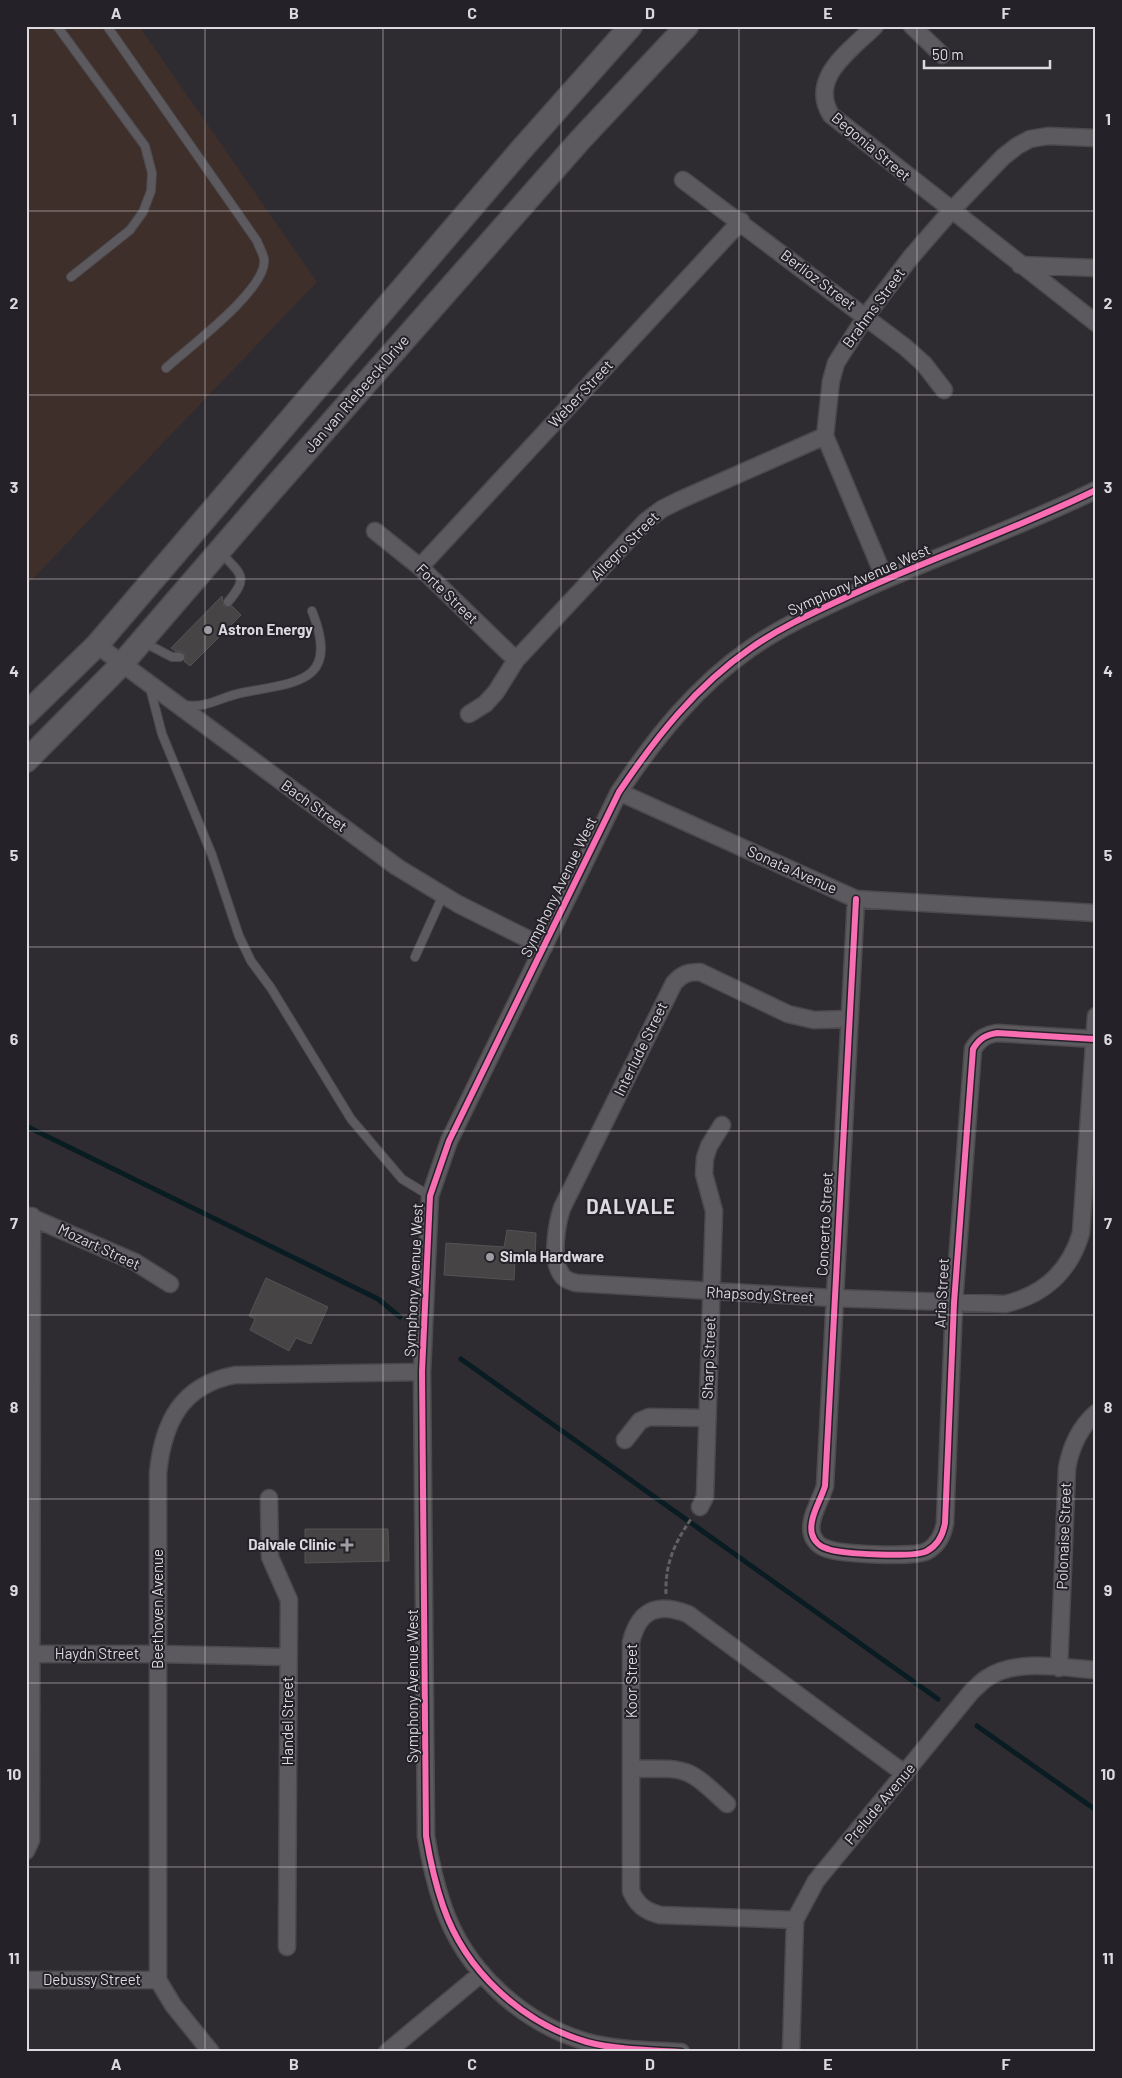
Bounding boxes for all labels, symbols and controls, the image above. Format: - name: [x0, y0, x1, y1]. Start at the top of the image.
- text: A: [111, 3, 122, 22]
- text: B: [289, 3, 299, 22]
- text: C: [467, 3, 477, 22]
- text: D: [645, 3, 655, 22]
- text: E: [823, 3, 833, 22]
- text: F: [1002, 3, 1011, 22]
- scale bar: [924, 38, 1051, 70]
- text: 50 m: [932, 45, 964, 63]
- street label: Begonia Street: [829, 108, 915, 184]
- text: 1: [11, 109, 17, 128]
- text: 1: [1105, 109, 1111, 128]
- street label: Berlioz Street: [778, 245, 860, 313]
- street label: Brahms Street: [838, 264, 908, 351]
- text: 2: [10, 293, 19, 312]
- text: 2: [1104, 293, 1113, 312]
- street label: Jan van Riebeeck Drive: [300, 331, 412, 456]
- street label: Weber Street: [544, 356, 616, 431]
- text: 3: [10, 477, 18, 496]
- text: 3: [1104, 477, 1112, 496]
- street label: Allegro Street: [586, 507, 662, 583]
- street label: Symphony Avenue West: [785, 540, 933, 619]
- street label: Forte Street: [413, 559, 482, 627]
- place label: Astron Energy: [218, 620, 313, 638]
- marker: Astron Energy: [202, 624, 214, 636]
- text: 4: [9, 661, 19, 680]
- text: 4: [1103, 661, 1113, 680]
- street label: Bach Street: [278, 775, 351, 835]
- street label: Symphony Avenue West: [516, 813, 600, 960]
- street label: Sonata Avenue: [745, 841, 840, 897]
- text: 5: [10, 845, 19, 864]
- text: 5: [1104, 845, 1113, 864]
- street label: Interlude Street: [610, 999, 671, 1098]
- text: 6: [10, 1029, 19, 1048]
- text: 6: [1104, 1029, 1113, 1048]
- street label: Concerto Street: [812, 1172, 836, 1276]
- district label: DALVALE: [586, 1194, 676, 1218]
- street label: Symphony Avenue West: [400, 1203, 426, 1357]
- text: 7: [10, 1213, 18, 1232]
- text: 7: [1104, 1213, 1112, 1232]
- street label: Mozart Street: [56, 1219, 143, 1273]
- place label: Simla Hardware: [500, 1247, 604, 1265]
- marker: Simla Hardware: [484, 1251, 496, 1263]
- street label: Aria Street: [930, 1258, 952, 1328]
- street label: Rhapsody Street: [706, 1282, 814, 1306]
- street label: Sharp Street: [698, 1317, 718, 1399]
- text: 8: [10, 1397, 19, 1416]
- text: 8: [1104, 1397, 1113, 1416]
- street label: Polonaise Street: [1052, 1482, 1074, 1590]
- place label: Dalvale Clinic: [248, 1535, 336, 1553]
- marker: Dalvale Clinic: [340, 1538, 354, 1552]
- street label: Beethoven Avenue: [148, 1549, 166, 1669]
- text: 9: [10, 1580, 18, 1599]
- text: 9: [1104, 1580, 1112, 1599]
- street label: Symphony Avenue West: [403, 1609, 421, 1763]
- street label: Haydn Street: [55, 1644, 139, 1662]
- street label: Koor Street: [622, 1644, 640, 1718]
- street label: Handel Street: [278, 1676, 296, 1766]
- street label: Prelude Avenue: [840, 1759, 918, 1848]
- text: 10: [7, 1764, 21, 1783]
- text: 10: [1101, 1764, 1115, 1783]
- text: 11: [8, 1948, 20, 1967]
- text: 11: [1102, 1948, 1114, 1967]
- street label: Debussy Street: [43, 1970, 141, 1988]
- text: A: [111, 2054, 122, 2073]
- text: B: [289, 2054, 299, 2073]
- text: C: [467, 2054, 477, 2073]
- text: D: [645, 2054, 655, 2073]
- text: E: [823, 2054, 833, 2073]
- text: F: [1002, 2054, 1011, 2073]

